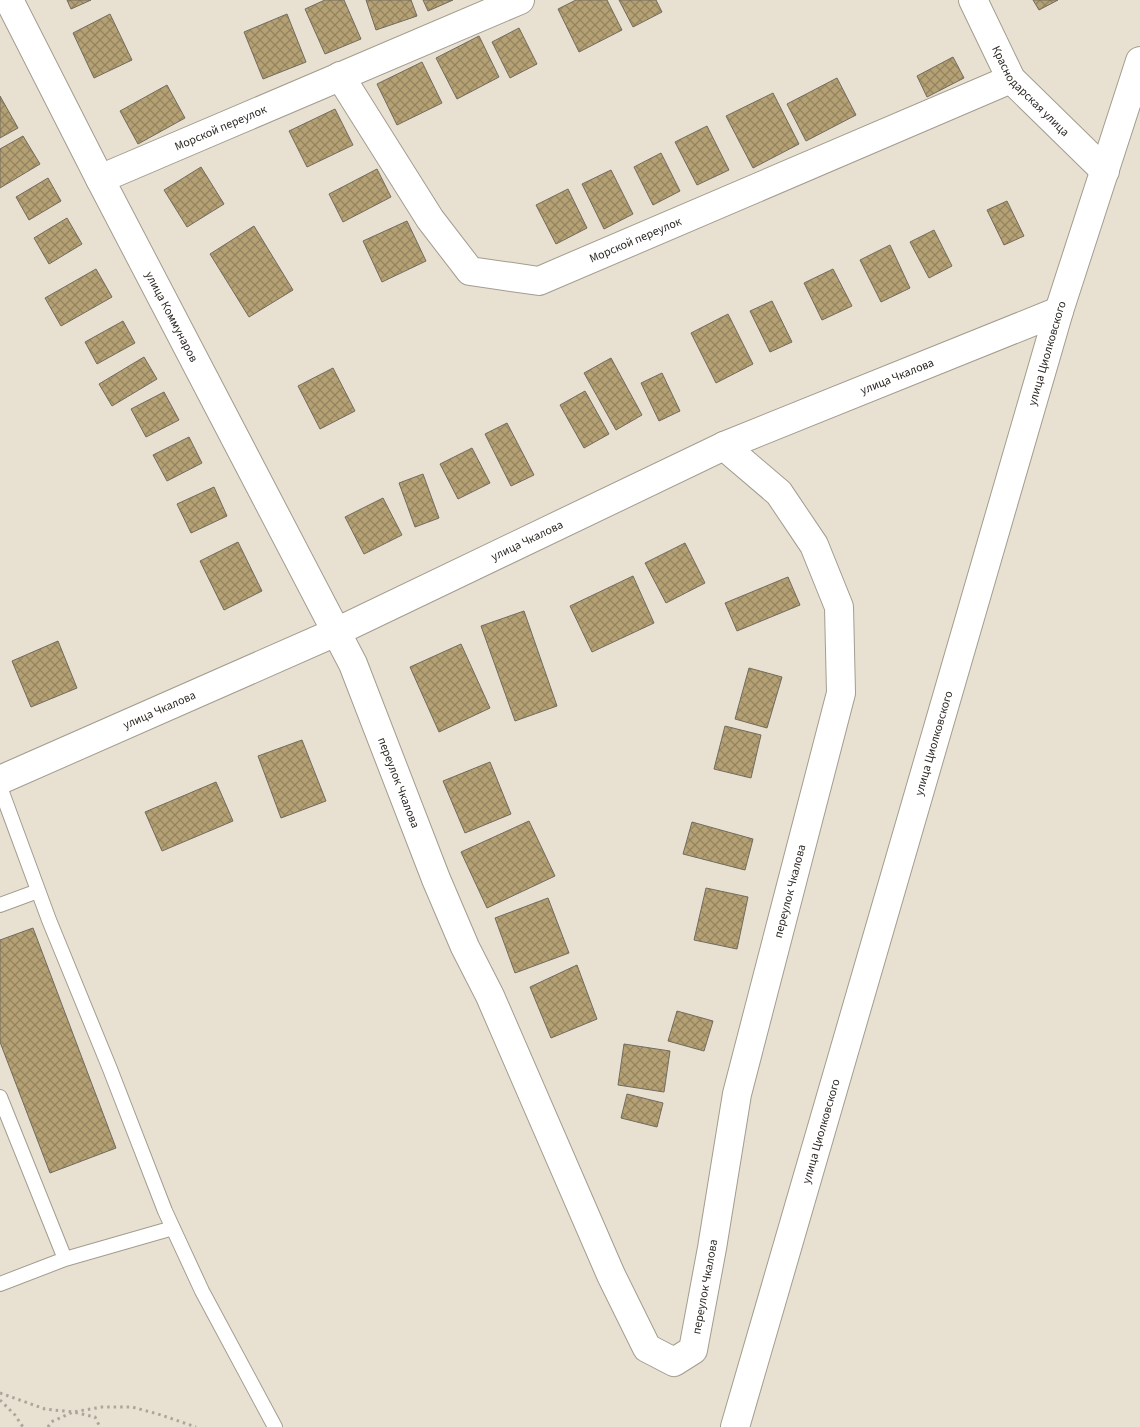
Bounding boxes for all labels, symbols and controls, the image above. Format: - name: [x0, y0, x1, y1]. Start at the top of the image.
- street label: Краснодарская улица: [987, 43, 1073, 141]
- street label: Морской переулок: [172, 101, 269, 155]
- street label: Морской переулок: [587, 213, 684, 267]
- street label: улица Коммунаров: [141, 268, 202, 365]
- street label: улица Циолковского: [1024, 299, 1071, 408]
- street label: улица Чкалова: [858, 354, 937, 399]
- street label: улица Чкалова: [488, 516, 566, 565]
- street label: улица Чкалова: [120, 687, 199, 734]
- street label: улица Циолковского: [911, 689, 957, 798]
- street label: переулок Чкалова: [373, 735, 424, 831]
- street label: переулок Чкалова: [770, 843, 810, 940]
- street label: улица Циолковского: [798, 1077, 845, 1186]
- street label: переулок Чкалова: [688, 1238, 722, 1336]

